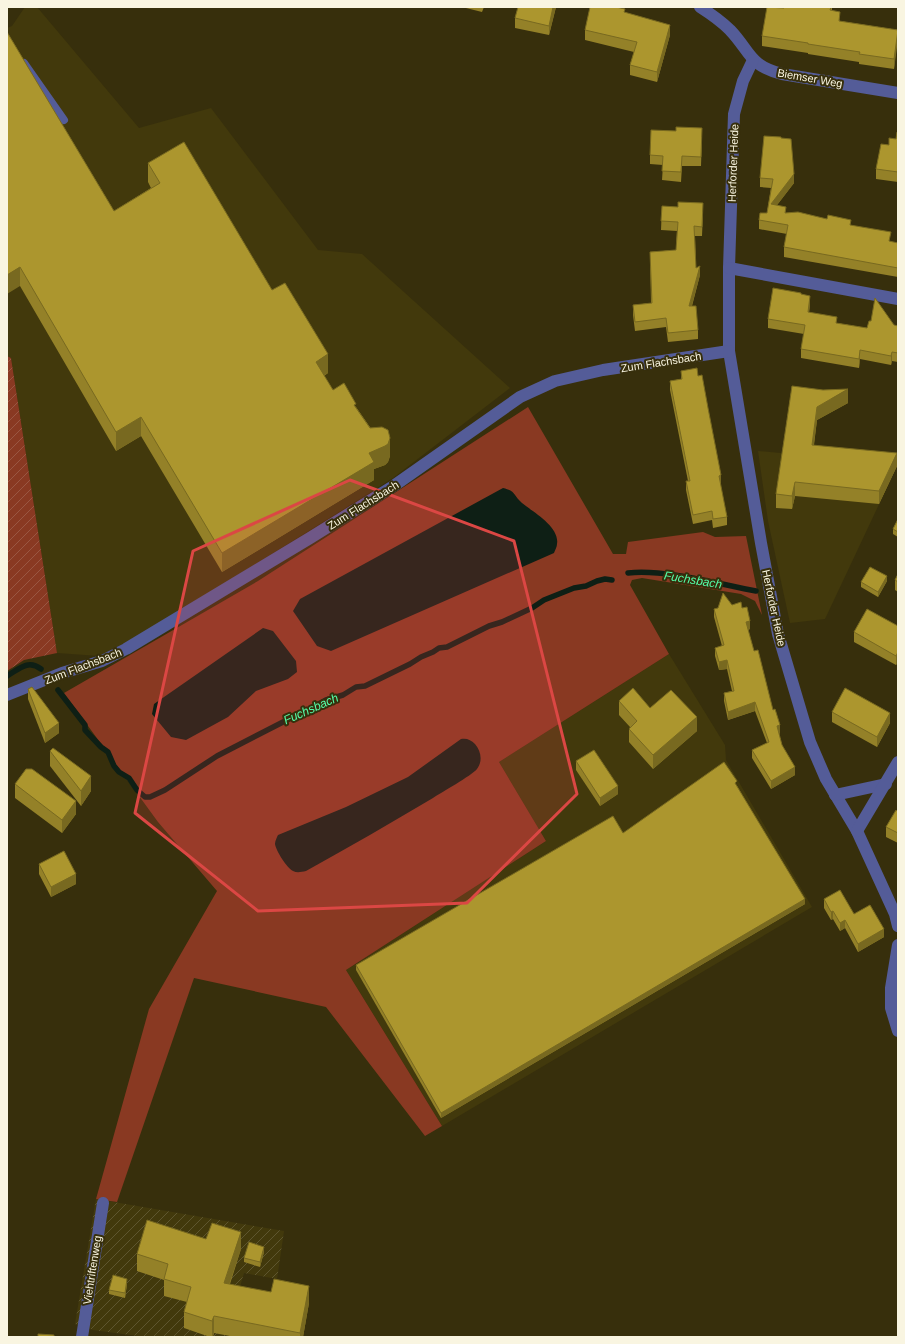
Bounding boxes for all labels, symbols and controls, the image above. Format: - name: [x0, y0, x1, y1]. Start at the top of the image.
- street label: Biemser Weg: [777, 66, 843, 90]
- street label: Herforder Heide: [726, 124, 740, 202]
- street label: Zum Flachsbach: [620, 350, 702, 374]
- street label: Zum Flachsbach: [325, 478, 401, 532]
- water label: Fuchsbach: [663, 568, 723, 592]
- street label: Herforder Heide: [760, 568, 788, 648]
- street label: Zum Flachsbach: [43, 646, 123, 686]
- water label: Fuchsbach: [281, 691, 341, 727]
- street label: Viehtriftenweg: [81, 1235, 103, 1305]

